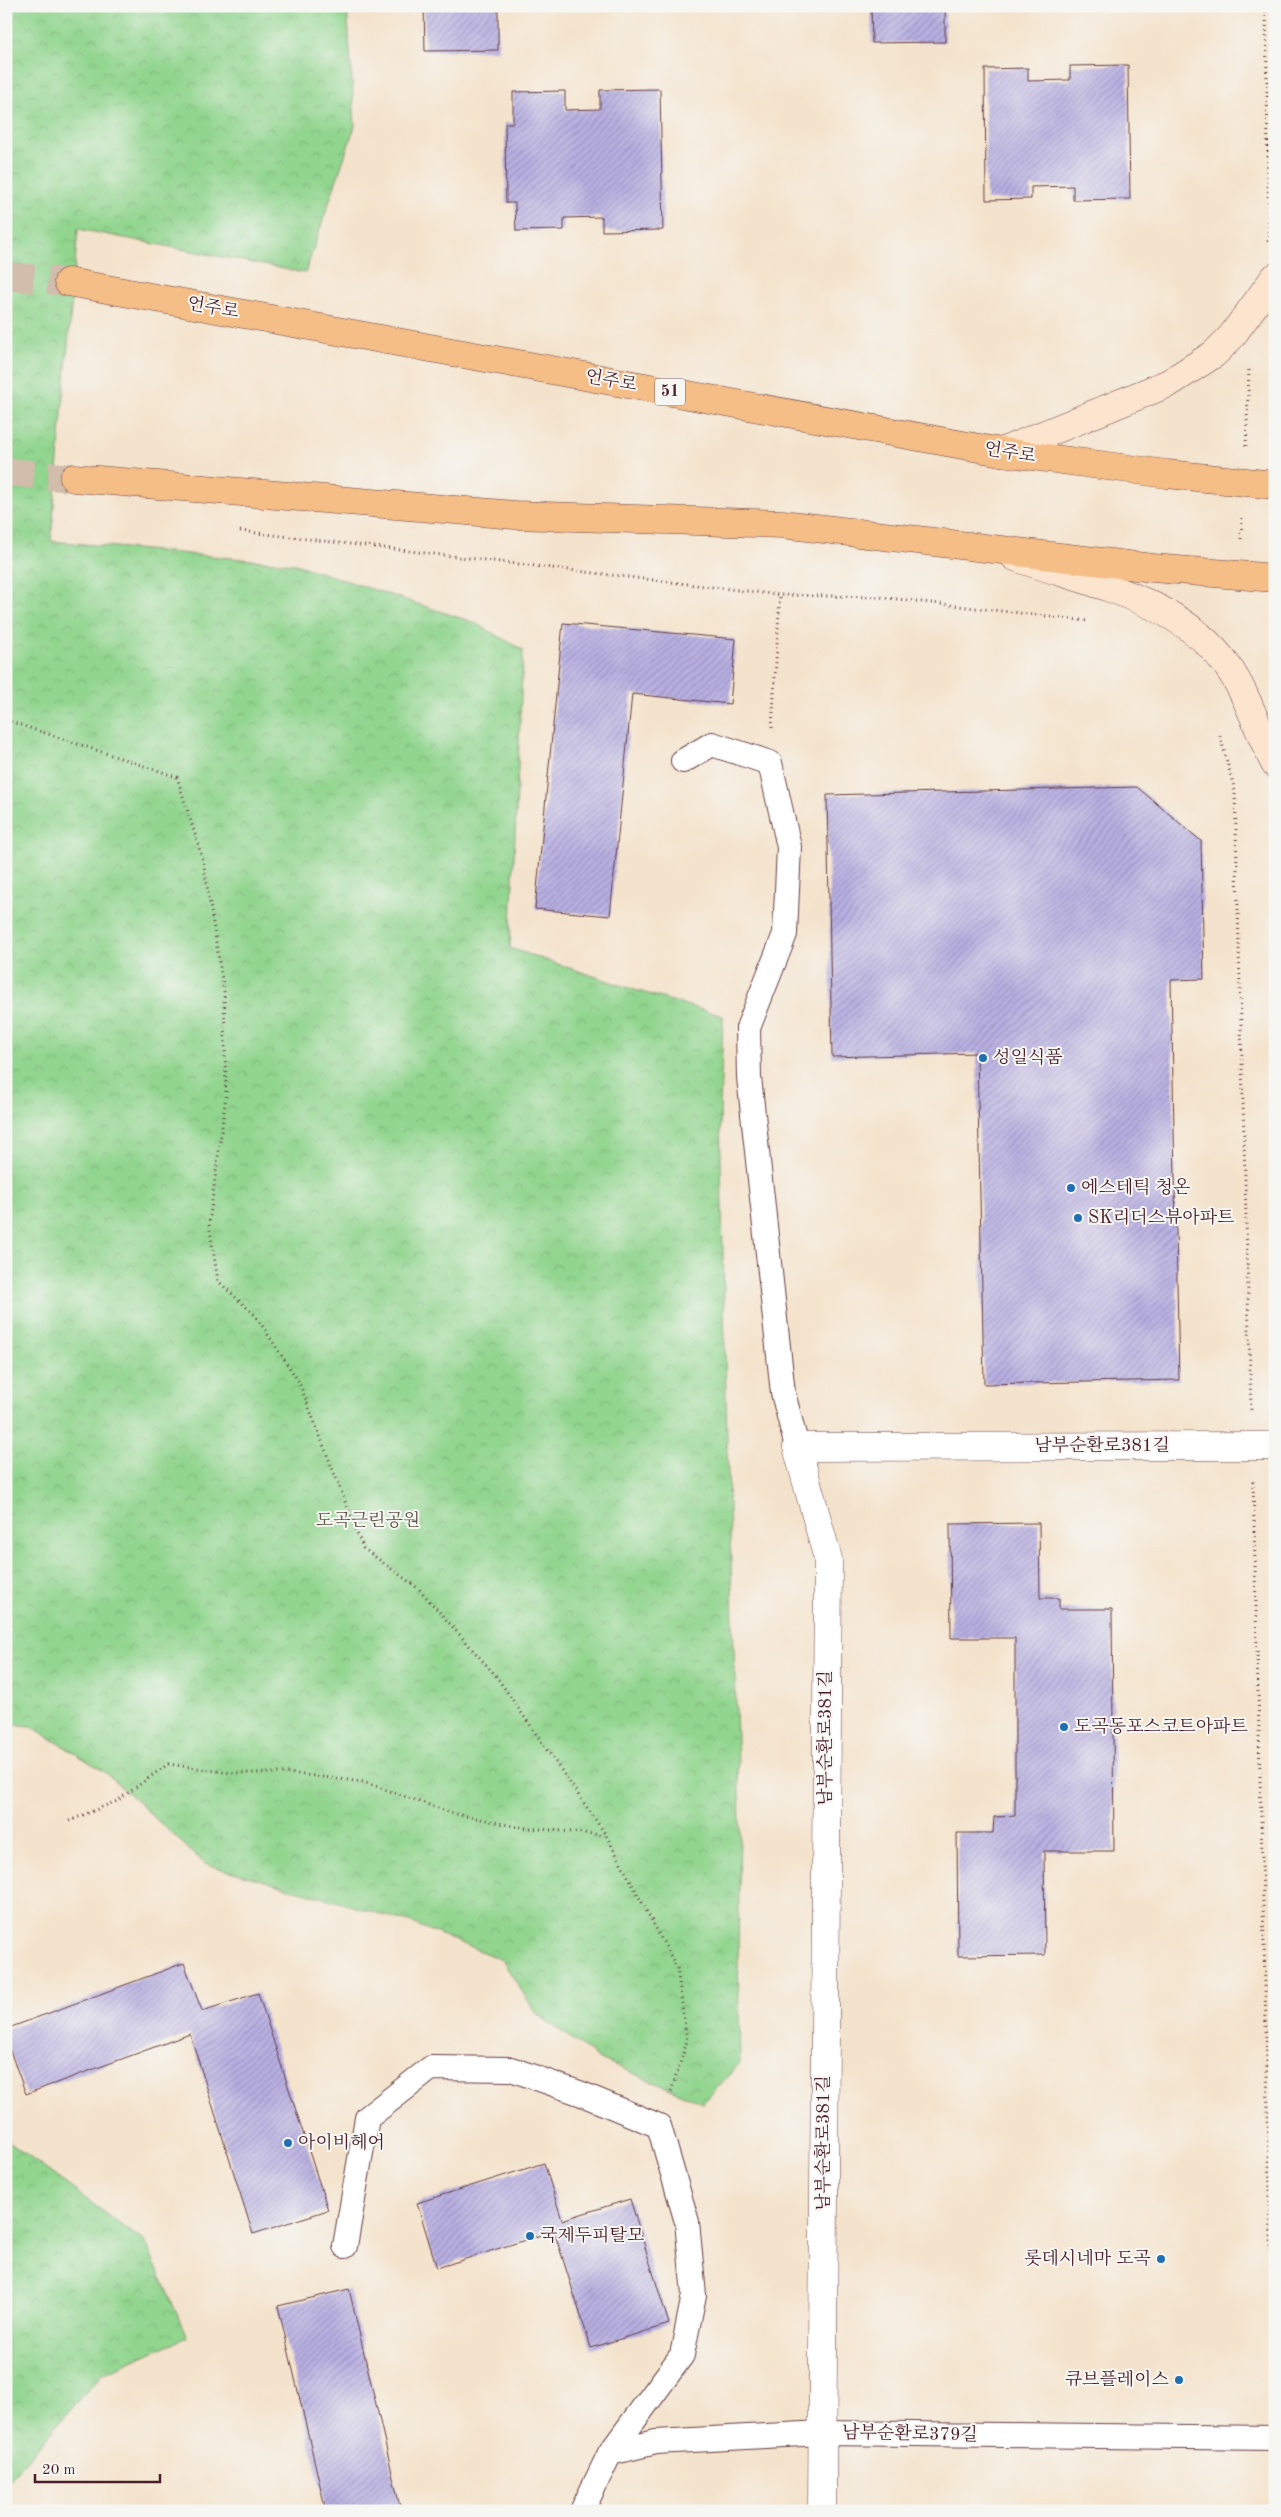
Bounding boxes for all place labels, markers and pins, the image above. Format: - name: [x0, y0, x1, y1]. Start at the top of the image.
- place label: 성일식품: [993, 1047, 1063, 1067]
- marker: 성일식품: [977, 1052, 989, 1064]
- place label: 에스테틱 청온: [1081, 1178, 1190, 1197]
- marker: 에스테틱 청온: [1065, 1182, 1077, 1194]
- place label: SK리더스뷰아파트: [1088, 1208, 1235, 1227]
- marker: SK리더스뷰아파트: [1072, 1212, 1084, 1224]
- place label: 도곡동포스코트아파트: [1074, 1717, 1248, 1736]
- marker: 도곡동포스코트아파트: [1058, 1721, 1070, 1733]
- place label: 아이비헤어: [298, 2132, 385, 2152]
- marker: 아이비헤어: [282, 2137, 294, 2149]
- place label: 국제두피탈모: [540, 2226, 644, 2245]
- marker: 국제두피탈모: [524, 2230, 536, 2242]
- place label: 롯데시네마 도곡: [1024, 2249, 1152, 2268]
- marker: 롯데시네마 도곡: [1155, 2253, 1167, 2265]
- place label: 큐브플레이스: [1065, 2369, 1170, 2389]
- marker: 큐브플레이스: [1173, 2374, 1185, 2386]

